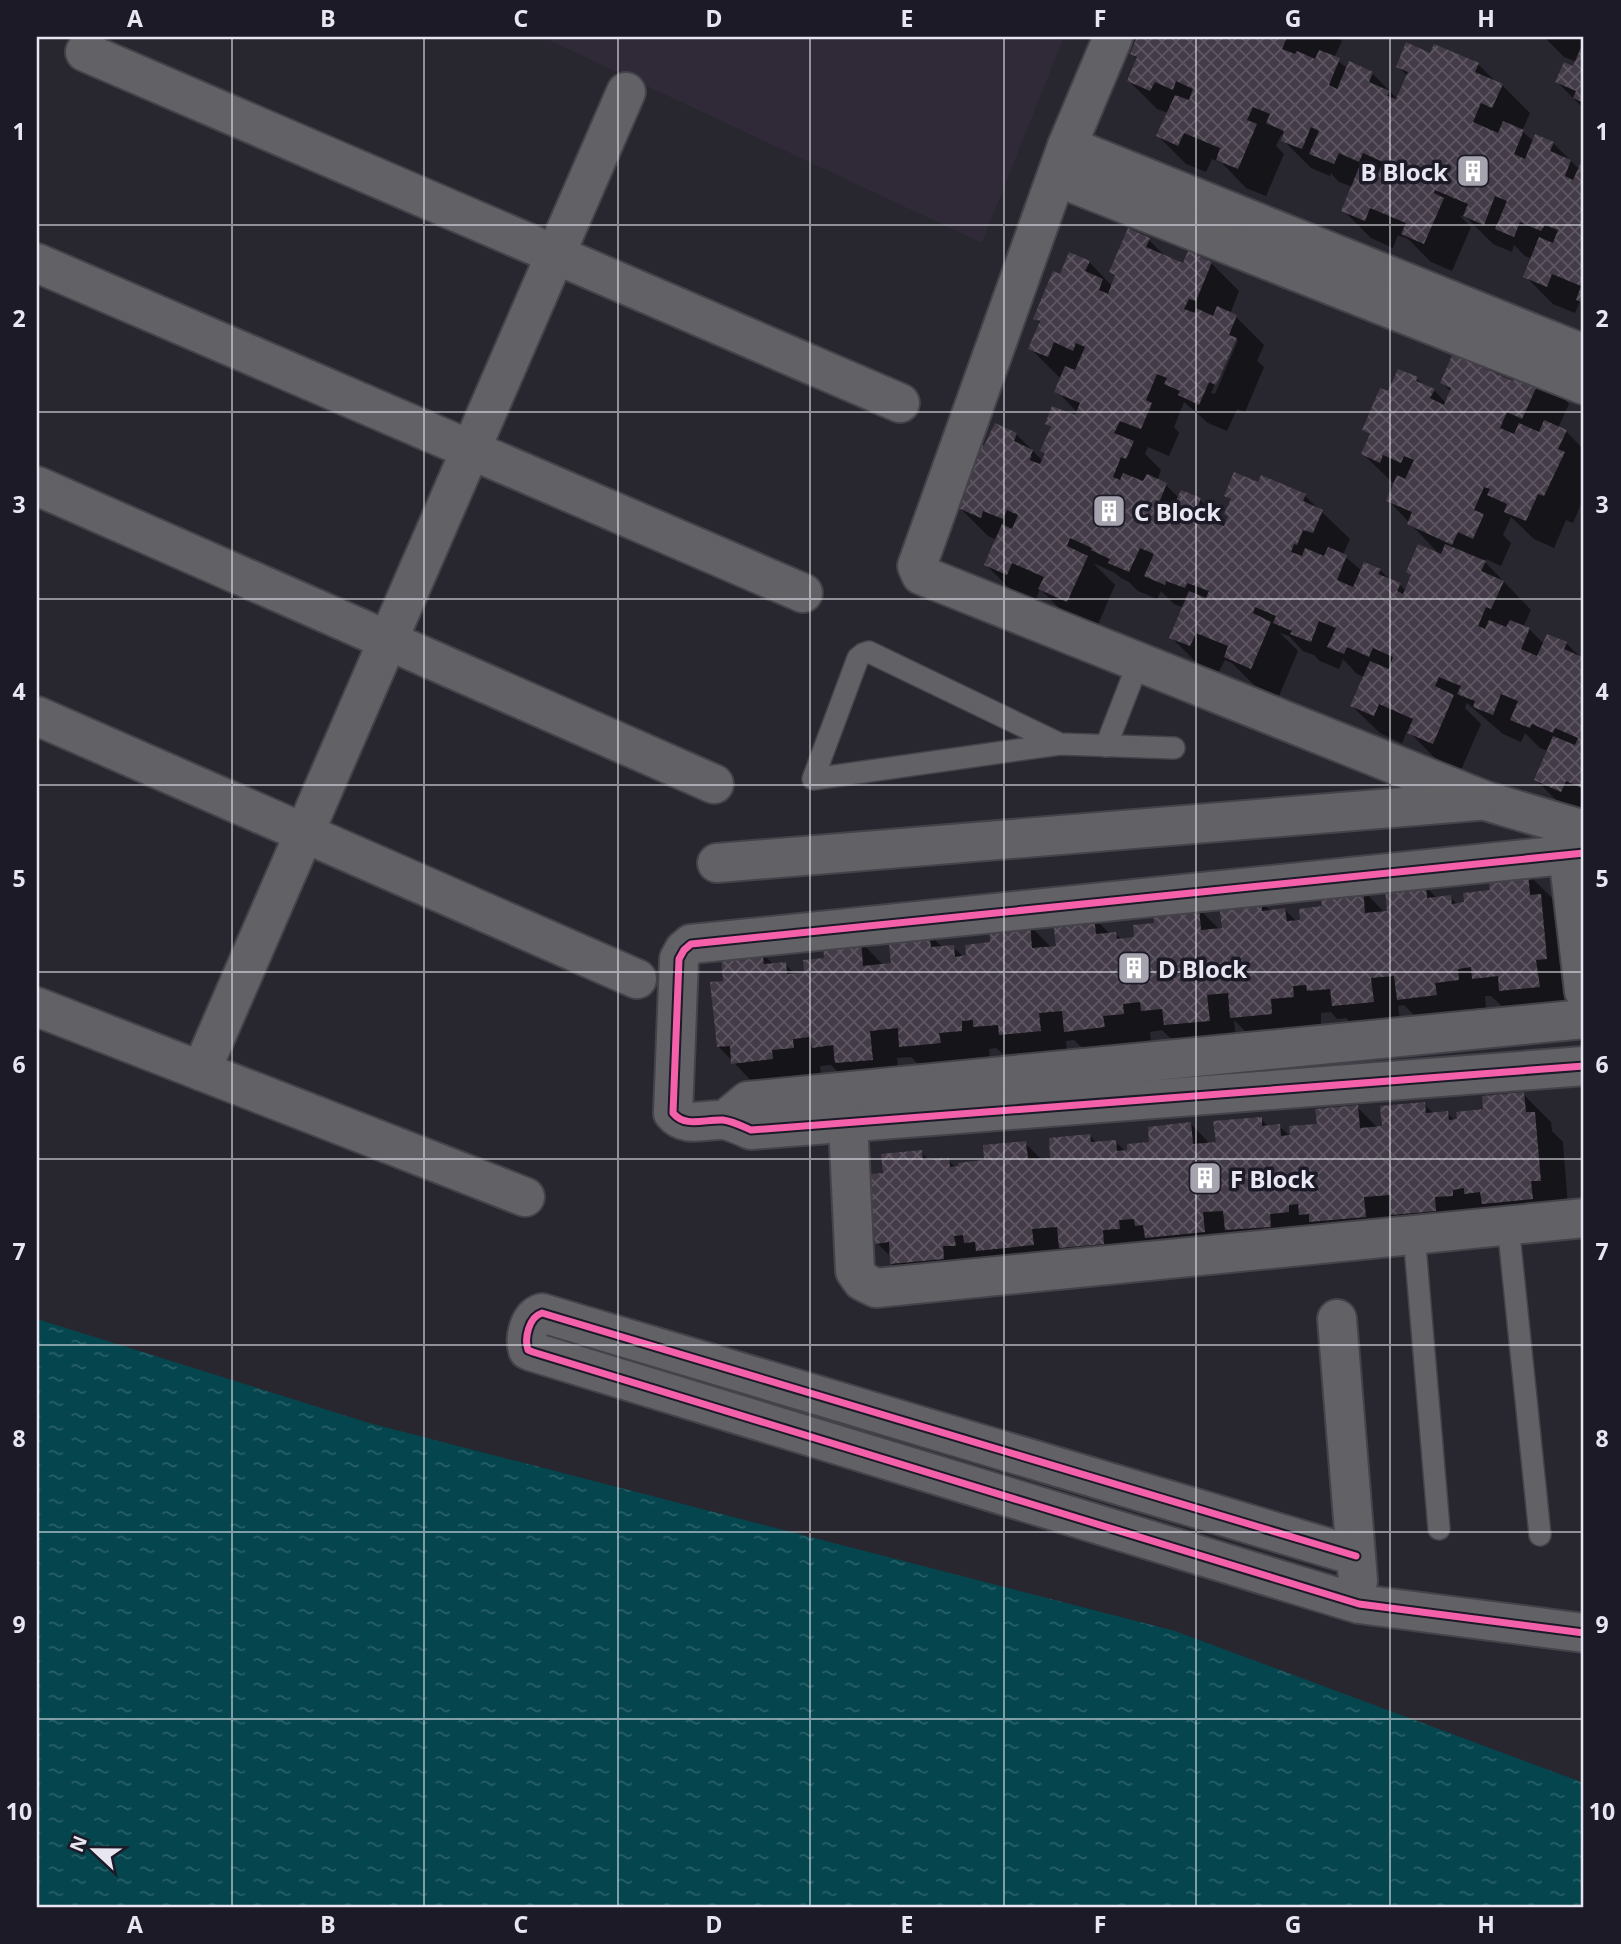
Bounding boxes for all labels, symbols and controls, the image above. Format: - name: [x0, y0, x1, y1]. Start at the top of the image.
- text: A: [127, 2, 143, 34]
- text: B: [320, 2, 336, 34]
- text: C: [514, 2, 529, 34]
- text: D: [706, 2, 722, 34]
- text: E: [901, 2, 913, 34]
- text: F: [1094, 2, 1106, 34]
- text: G: [1285, 2, 1301, 34]
- text: H: [1477, 2, 1495, 34]
- text: 1: [12, 115, 26, 147]
- text: 1: [1595, 115, 1609, 147]
- building icon: B Block: [1454, 152, 1492, 190]
- place label: B Block: [1360, 155, 1448, 188]
- text: 2: [12, 302, 26, 334]
- text: 2: [1595, 302, 1609, 334]
- text: 3: [12, 488, 26, 520]
- text: 3: [1595, 488, 1609, 520]
- building icon: C Block: [1090, 492, 1128, 530]
- place label: C Block: [1134, 495, 1221, 528]
- text: 4: [12, 675, 26, 707]
- text: 4: [1595, 675, 1609, 707]
- text: 5: [12, 862, 26, 894]
- text: 5: [1595, 862, 1609, 894]
- building icon: D Block: [1115, 949, 1153, 987]
- place label: D Block: [1158, 952, 1247, 985]
- text: 6: [12, 1048, 26, 1080]
- text: 6: [1595, 1048, 1609, 1080]
- building icon: F Block: [1186, 1159, 1224, 1197]
- place label: F Block: [1230, 1162, 1315, 1195]
- text: 7: [12, 1235, 26, 1267]
- text: 7: [1595, 1235, 1609, 1267]
- text: 8: [12, 1422, 26, 1454]
- text: 8: [1595, 1422, 1609, 1454]
- text: 9: [12, 1608, 26, 1640]
- text: 9: [1595, 1608, 1609, 1640]
- text: 10: [6, 1795, 32, 1827]
- text: 10: [1589, 1795, 1615, 1827]
- north arrow: [60, 1814, 130, 1884]
- text: N: [63, 1832, 93, 1856]
- text: A: [127, 1908, 143, 1940]
- text: B: [320, 1908, 336, 1940]
- text: C: [514, 1908, 529, 1940]
- text: D: [706, 1908, 722, 1940]
- text: E: [901, 1908, 913, 1940]
- text: F: [1094, 1908, 1106, 1940]
- text: G: [1285, 1908, 1301, 1940]
- text: H: [1477, 1908, 1495, 1940]

